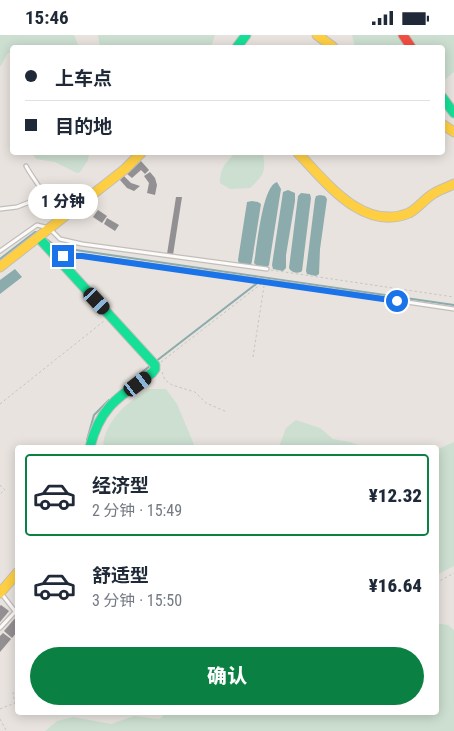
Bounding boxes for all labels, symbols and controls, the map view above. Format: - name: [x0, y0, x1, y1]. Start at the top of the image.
- text: 15:46: [25, 6, 69, 29]
- text: 上车点: [55, 67, 112, 90]
- text: 目的地: [55, 115, 112, 138]
- callout: 1 分钟: [28, 183, 98, 219]
- text: 1 分钟: [41, 192, 85, 211]
- route end: [52, 245, 74, 267]
- car: [81, 285, 112, 317]
- route start: [386, 290, 408, 312]
- car: [121, 369, 154, 399]
- icon: car: [32, 473, 77, 518]
- text: 经济型: [92, 474, 149, 497]
- text: ¥12.32: [369, 484, 422, 507]
- text: 2 分钟 · 15:49: [92, 501, 182, 520]
- icon: car: [32, 563, 77, 608]
- text: 舒适型: [92, 564, 149, 587]
- text: ¥16.64: [369, 574, 422, 597]
- text: 3 分钟 · 15:50: [92, 591, 182, 610]
- button: 确认: [30, 647, 424, 705]

